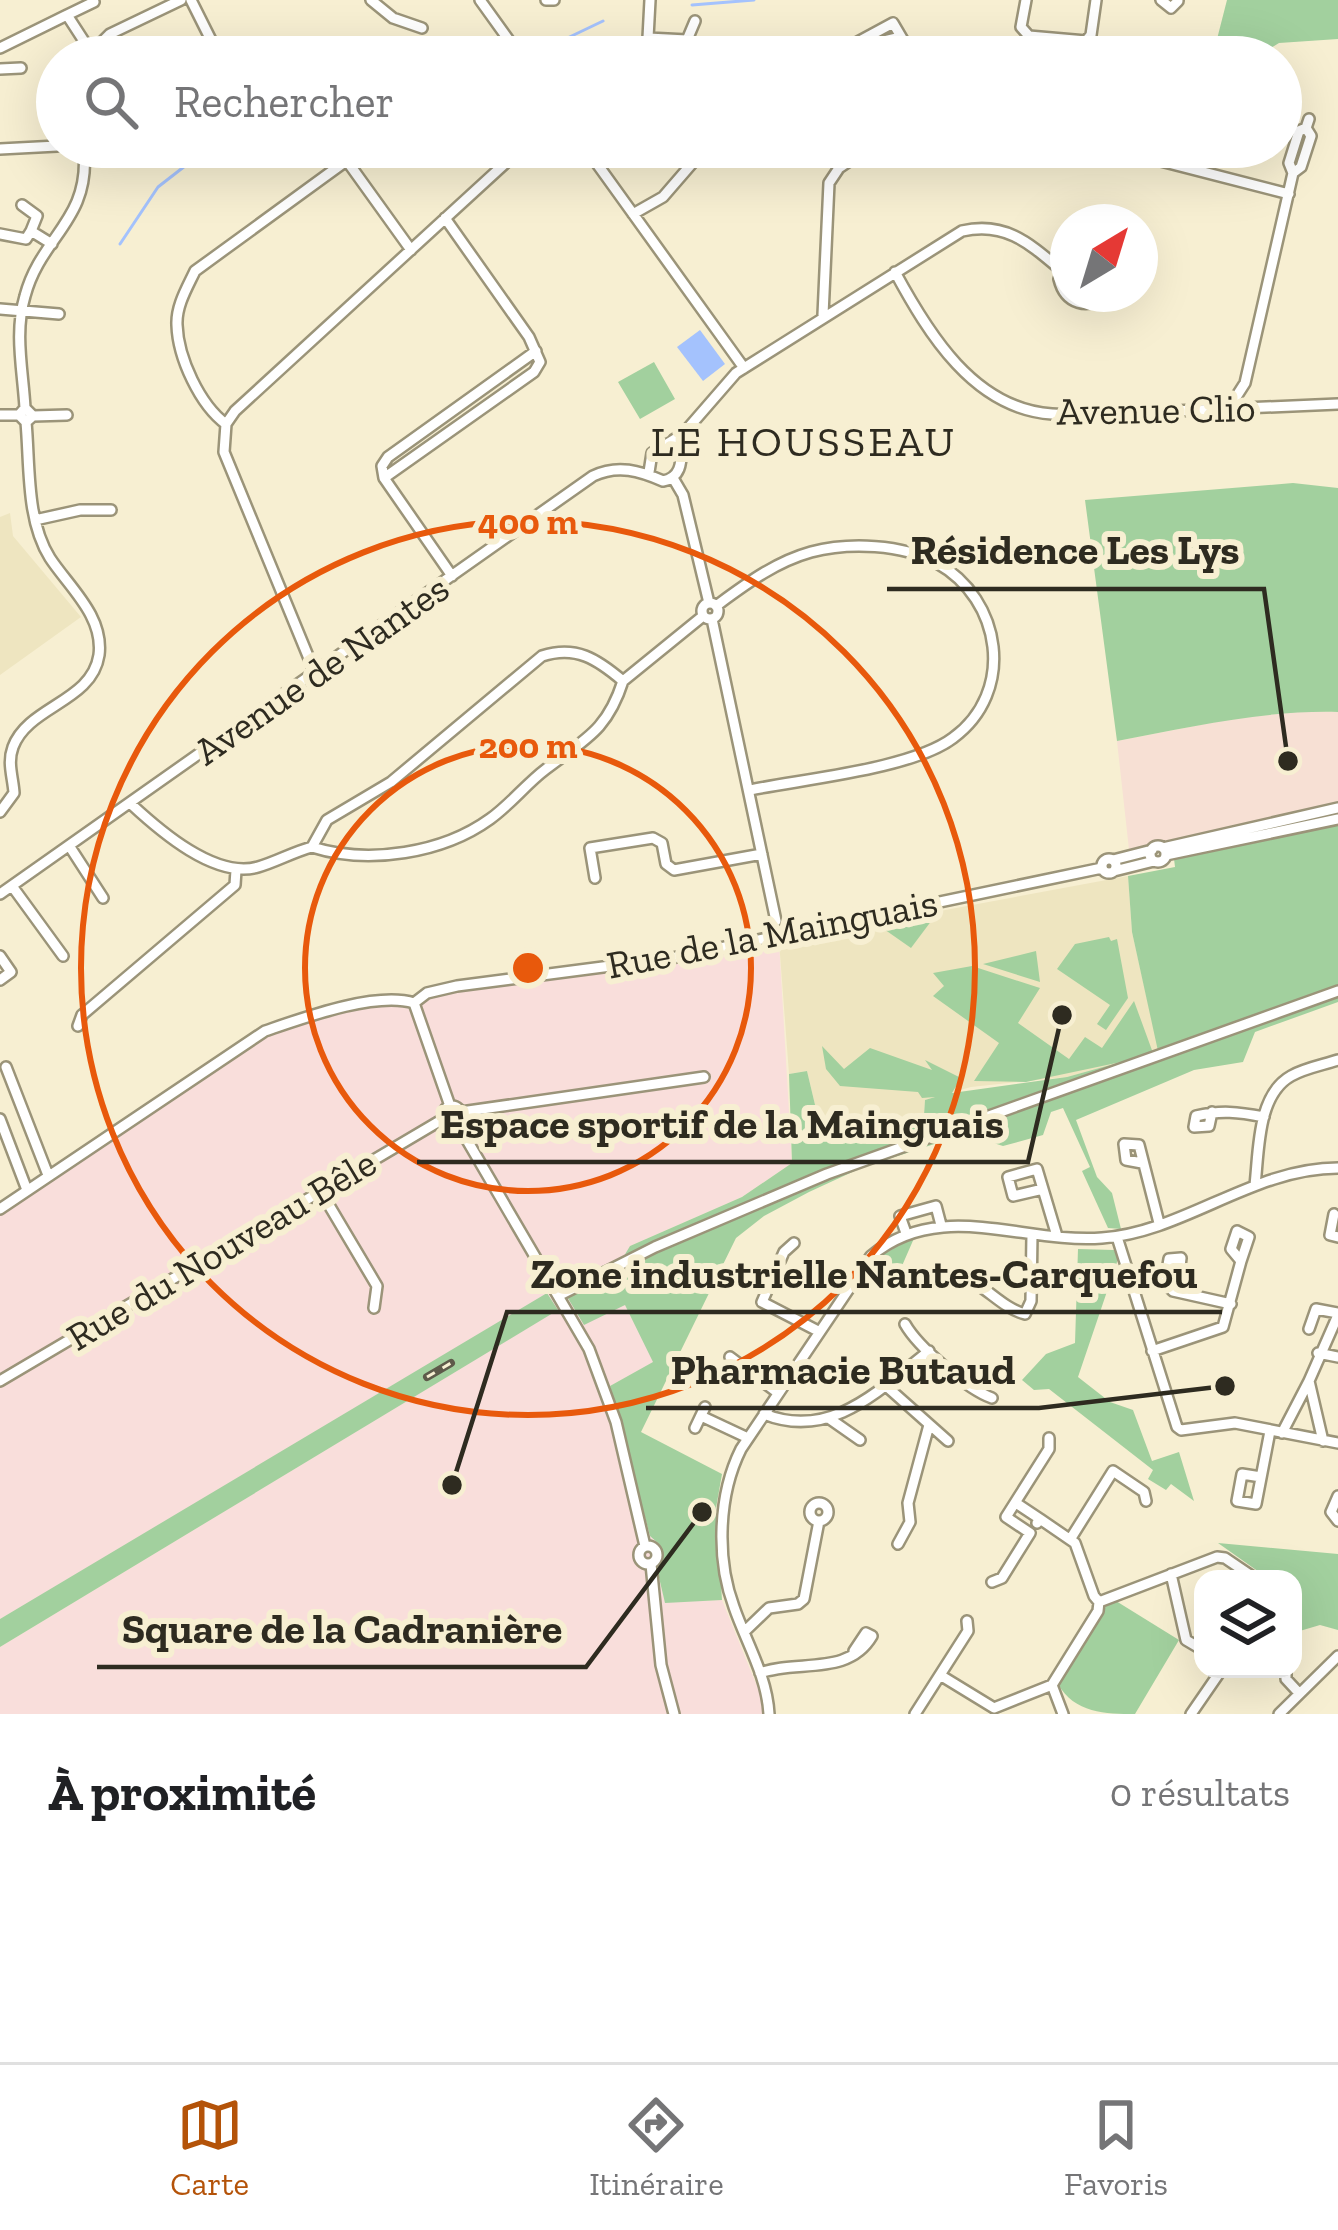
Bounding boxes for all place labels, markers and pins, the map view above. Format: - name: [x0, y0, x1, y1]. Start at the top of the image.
- callout: Résidence Les Lys: [887, 511, 1264, 589]
- centre of rings: [507, 947, 549, 989]
- callout: Espace sportif de la Mainguais: [417, 1084, 1028, 1162]
- callout: Zone industrielle Nantes-Carquefou: [507, 1234, 1222, 1312]
- callout: Pharmacie Butaud: [646, 1330, 1039, 1408]
- callout: Square de la Cadranière: [97, 1589, 586, 1667]

